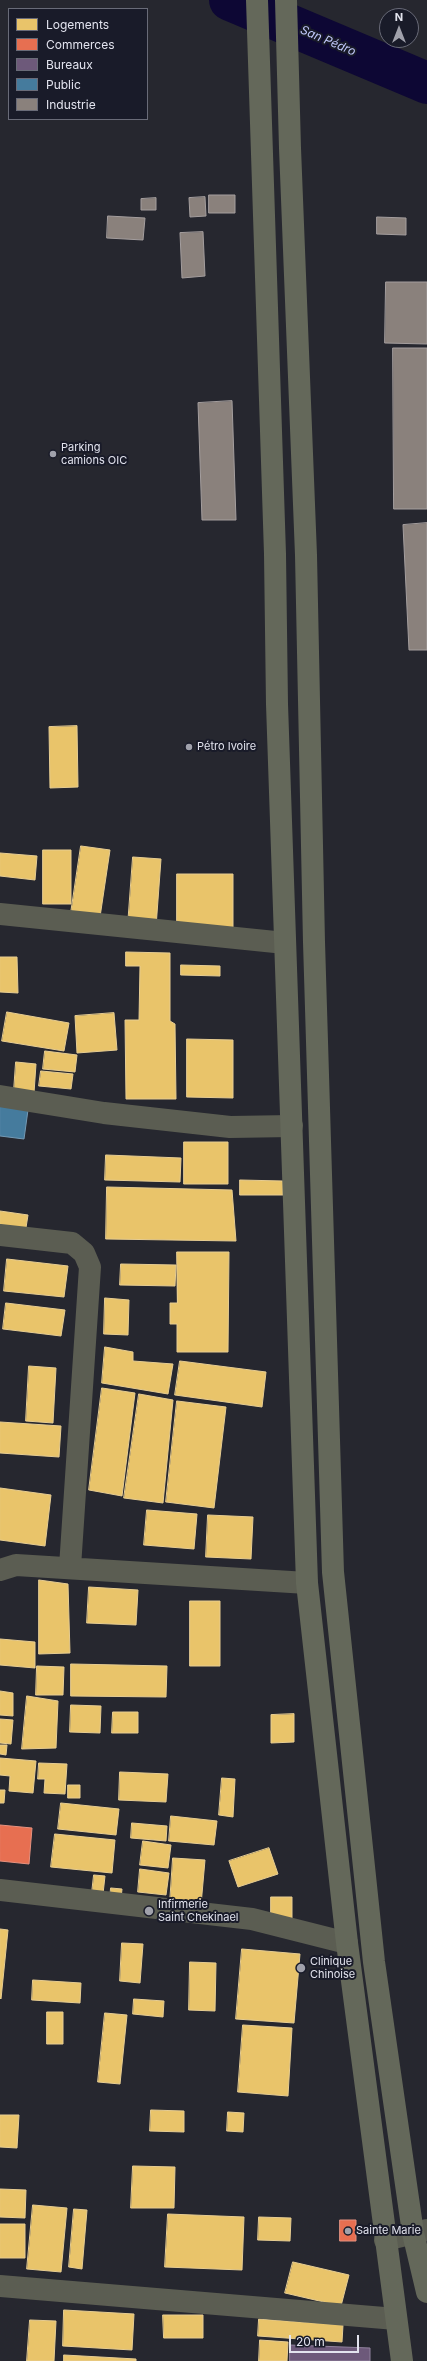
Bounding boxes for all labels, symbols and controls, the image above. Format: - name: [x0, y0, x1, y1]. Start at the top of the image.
- legend: [8, 8, 148, 120]
- north arrow: [379, 8, 419, 48]
- text: N: [395, 10, 403, 24]
- text: Logements: [46, 17, 109, 32]
- water label: San Pédro: [298, 23, 358, 59]
- text: Commerces: [46, 37, 114, 52]
- text: Bureaux: [46, 57, 93, 72]
- text: Public: [46, 77, 81, 92]
- text: Industrie: [46, 97, 96, 112]
- place label: Parking camions OIC: [61, 441, 127, 467]
- marker: Parking camions OIC: [48, 449, 58, 459]
- place label: Pétro Ivoire: [197, 740, 256, 754]
- marker: Pétro Ivoire: [184, 742, 194, 752]
- place label: Infirmerie Saint Chekinael: [158, 1898, 238, 1924]
- marker: Infirmerie Saint Chekinael: [143, 1905, 155, 1917]
- place label: Clinique Chinoise: [310, 1955, 355, 1981]
- marker: Clinique Chinoise: [295, 1962, 307, 1974]
- place label: Sainte Marie: [356, 2224, 421, 2238]
- marker: Sainte Marie: [343, 2226, 353, 2236]
- scale bar: [291, 2327, 361, 2353]
- text: 20 m: [296, 2334, 325, 2349]

